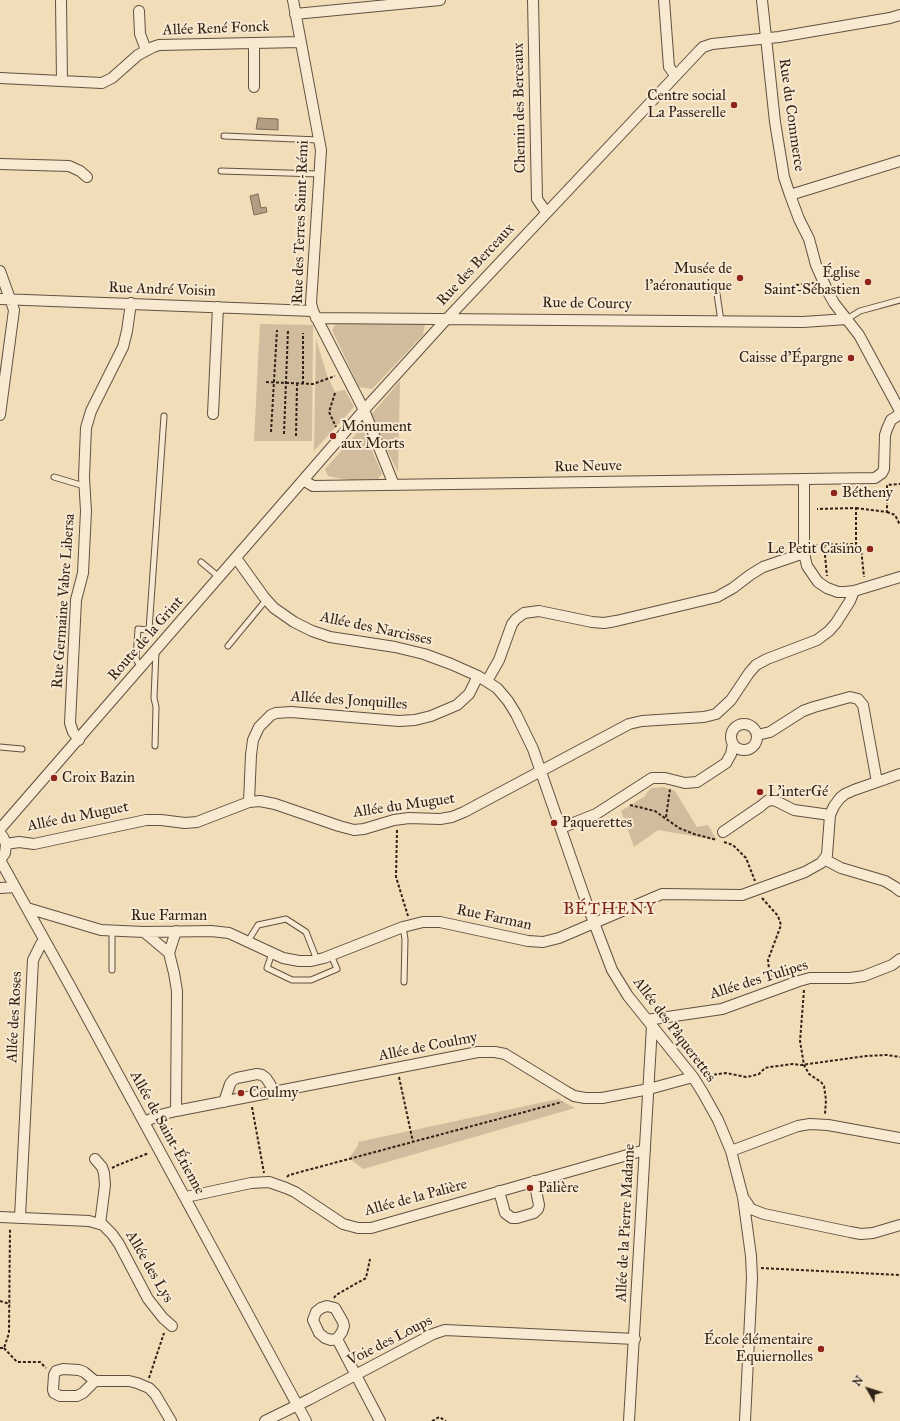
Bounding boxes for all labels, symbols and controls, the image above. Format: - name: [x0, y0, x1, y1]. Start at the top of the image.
- street label: Allée René Fonck: [162, 18, 270, 40]
- street label: Chemin des Berceaux: [510, 43, 530, 173]
- street label: Rue du Commerce: [774, 57, 808, 173]
- place label: Centre social La Passerelle: [647, 87, 726, 122]
- marker: Centre social La Passerelle: [729, 100, 739, 110]
- street label: Rue des Terres Saint-Rémi: [289, 140, 313, 304]
- street label: Rue des Berceaux: [433, 220, 519, 310]
- place label: Musée de l'aéronautique: [645, 260, 732, 295]
- place label: Église Saint-Sébastien: [764, 264, 860, 299]
- marker: Musée de l'aéronautique: [735, 273, 745, 283]
- marker: Église Saint-Sébastien: [863, 277, 873, 287]
- street label: Rue André Voisin: [108, 279, 216, 301]
- street label: Rue de Courcy: [542, 294, 632, 314]
- place label: Caisse d'Épargne: [739, 349, 843, 367]
- marker: Caisse d'Épargne: [846, 353, 856, 363]
- place label: Monument aux Morts: [341, 418, 412, 453]
- marker: Monument aux Morts: [328, 431, 338, 441]
- street label: Rue Neuve: [554, 457, 622, 477]
- place label: Bétheny: [842, 484, 893, 502]
- marker: Bétheny: [829, 488, 839, 498]
- street label: Rue Germaine Vabre Libersa: [49, 513, 79, 689]
- place label: Le Petit Casino: [767, 540, 862, 558]
- marker: Le Petit Casino: [865, 544, 875, 554]
- street label: Route de la Grint: [105, 593, 187, 685]
- street label: Allée des Narcisses: [318, 608, 434, 650]
- street label: Allée des Jonquilles: [290, 688, 408, 714]
- place label: Croix Bazin: [62, 769, 135, 787]
- marker: Croix Bazin: [49, 773, 59, 783]
- place label: L'interGé: [768, 783, 828, 801]
- marker: L'interGé: [755, 787, 765, 797]
- street label: Allée du Muguet: [352, 790, 456, 822]
- street label: Allée du Muguet: [26, 798, 130, 836]
- place label: Paquerettes: [562, 814, 632, 832]
- marker: Paquerettes: [549, 818, 559, 828]
- district label: BÉTHENY: [563, 900, 657, 920]
- street label: Rue Farman: [455, 901, 533, 935]
- street label: Rue Farman: [131, 907, 207, 925]
- street label: Allée des Tulipes: [708, 957, 810, 1003]
- street label: Allée des Roses: [4, 971, 26, 1063]
- street label: Allée des Pâquerettes: [629, 974, 719, 1086]
- street label: Allée de Coulmy: [377, 1029, 479, 1065]
- street label: Allée de Saint-Étienne: [126, 1068, 208, 1198]
- place label: Coulmy: [249, 1084, 298, 1102]
- marker: Coulmy: [236, 1088, 246, 1098]
- street label: Allée de la Pierre Madame: [613, 1143, 639, 1303]
- street label: Allée de la Palière: [363, 1176, 469, 1220]
- place label: Palière: [538, 1179, 579, 1197]
- marker: Palière: [525, 1183, 535, 1193]
- street label: Allée des Lys: [121, 1228, 177, 1306]
- street label: Voie des Loups: [345, 1312, 435, 1370]
- place label: École élémentaire Equiernolles: [704, 1331, 813, 1366]
- marker: École élémentaire Equiernolles: [816, 1344, 826, 1354]
- north arrow: [848, 1369, 888, 1409]
- text: N: [850, 1373, 866, 1389]

